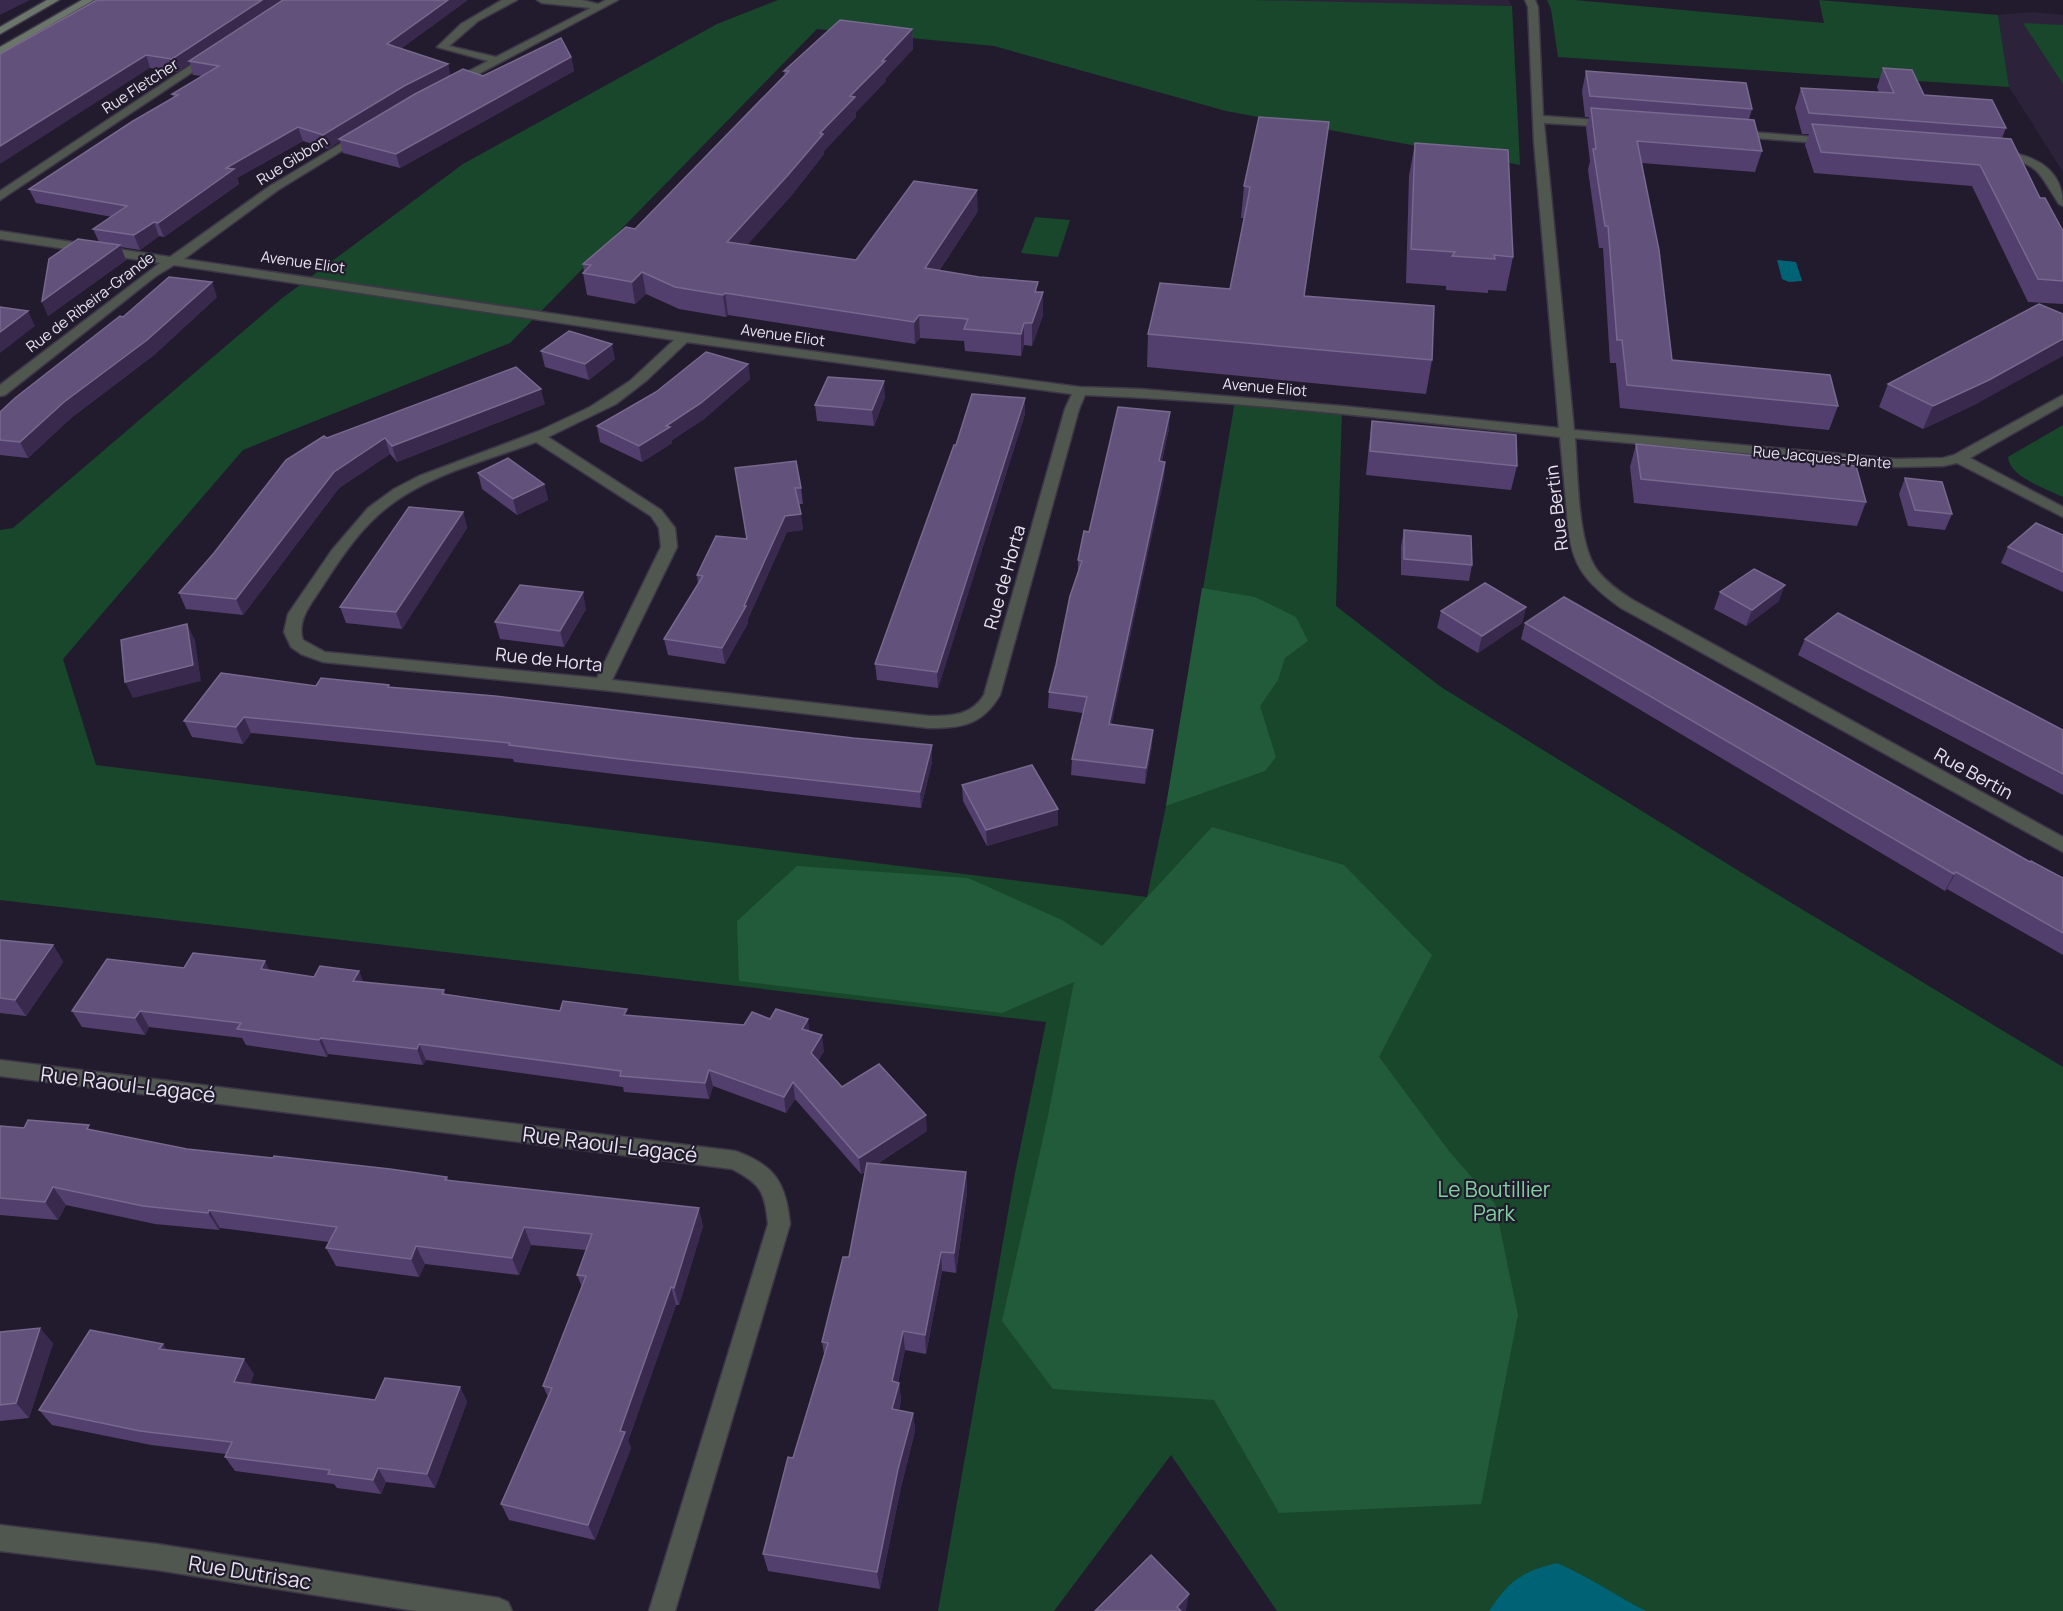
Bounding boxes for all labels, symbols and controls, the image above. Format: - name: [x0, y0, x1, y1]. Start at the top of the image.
- street label: Rue Fletcher: [98, 53, 183, 119]
- street label: Rue Gibbon: [253, 130, 331, 190]
- street label: Avenue Eliot: [260, 246, 346, 278]
- street label: Rue de Ribeira-Grande: [22, 247, 158, 357]
- street label: Avenue Eliot: [740, 319, 826, 351]
- street label: Avenue Eliot: [1222, 373, 1308, 401]
- street label: Rue Jacques-Plante: [1752, 440, 1892, 474]
- street label: Rue Bertin: [1539, 464, 1573, 552]
- street label: Rue de Horta: [978, 522, 1030, 632]
- street label: Rue de Horta: [494, 641, 604, 677]
- street label: Rue Bertin: [1930, 742, 2018, 804]
- street label: Rue Raoul-Lagacé: [39, 1059, 217, 1109]
- street label: Rue Raoul-Lagacé: [521, 1119, 699, 1169]
- park label: Le Boutillier Park: [1438, 1175, 1551, 1227]
- street label: Rue Dutrisac: [187, 1548, 313, 1596]

